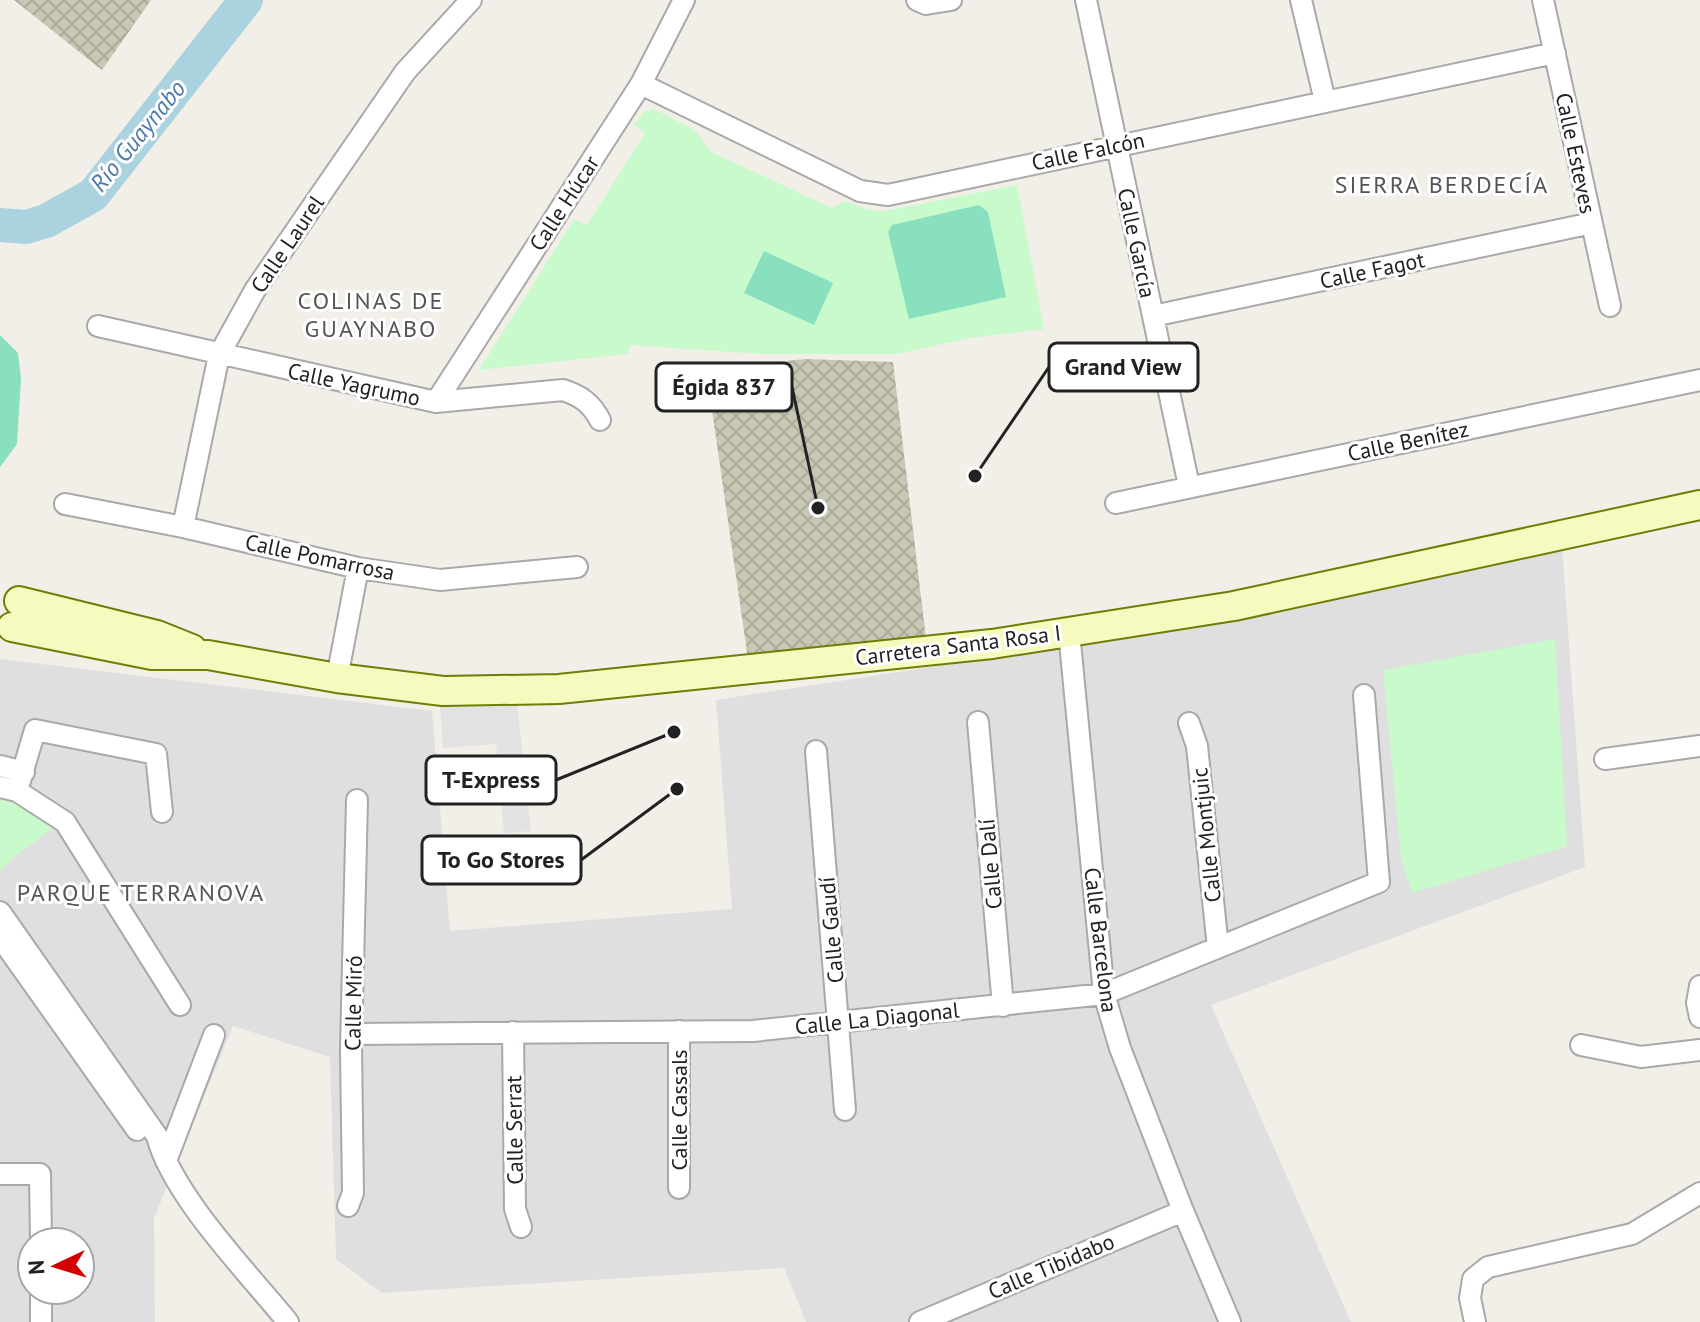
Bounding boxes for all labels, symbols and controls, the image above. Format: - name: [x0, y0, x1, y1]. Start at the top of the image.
- water label: Río Guaynabo: [83, 73, 192, 198]
- street label: Calle Esteves: [1550, 90, 1602, 216]
- street label: Calle Falcón: [1029, 125, 1147, 177]
- street label: Calle Húcar: [523, 150, 605, 256]
- district label: SIERRA BERDECÍA: [1335, 169, 1549, 200]
- street label: Calle García: [1112, 186, 1162, 300]
- street label: Calle Laurel: [244, 189, 330, 298]
- street label: Calle Fagot: [1317, 245, 1427, 295]
- district label: COLINAS DE GUAYNABO: [298, 285, 444, 344]
- callout: Grand View: [1049, 343, 1198, 391]
- text: Grand View: [1065, 351, 1182, 382]
- street label: Calle Yagrumo: [285, 356, 423, 412]
- callout: Égida 837: [656, 363, 792, 411]
- text: Égida 837: [672, 371, 776, 402]
- street label: Calle Benítez: [1345, 415, 1471, 467]
- street label: Calle Pomarrosa: [243, 528, 397, 586]
- street label: Carretera Santa Rosa I: [854, 618, 1062, 672]
- callout: T-Express: [426, 756, 556, 804]
- text: T-Express: [442, 764, 540, 795]
- street label: Calle Montjuic: [1185, 766, 1227, 904]
- street label: Calle Dalí: [972, 818, 1008, 910]
- callout: To Go Stores: [422, 836, 581, 884]
- text: To Go Stores: [437, 844, 565, 875]
- street label: Calle Barcelona: [1078, 866, 1124, 1014]
- street label: Calle Gaudí: [812, 875, 850, 985]
- district label: PARQUE TERRANOVA: [17, 877, 265, 908]
- street label: Calle Miró: [338, 955, 368, 1051]
- street label: Calle La Diagonal: [794, 995, 961, 1041]
- street label: Calle Cassals: [665, 1049, 693, 1171]
- street label: Calle Serrat: [499, 1075, 529, 1185]
- north arrow: [16, 1226, 96, 1306]
- street label: Calle Tibidabo: [984, 1227, 1118, 1305]
- text: N: [22, 1259, 51, 1276]

